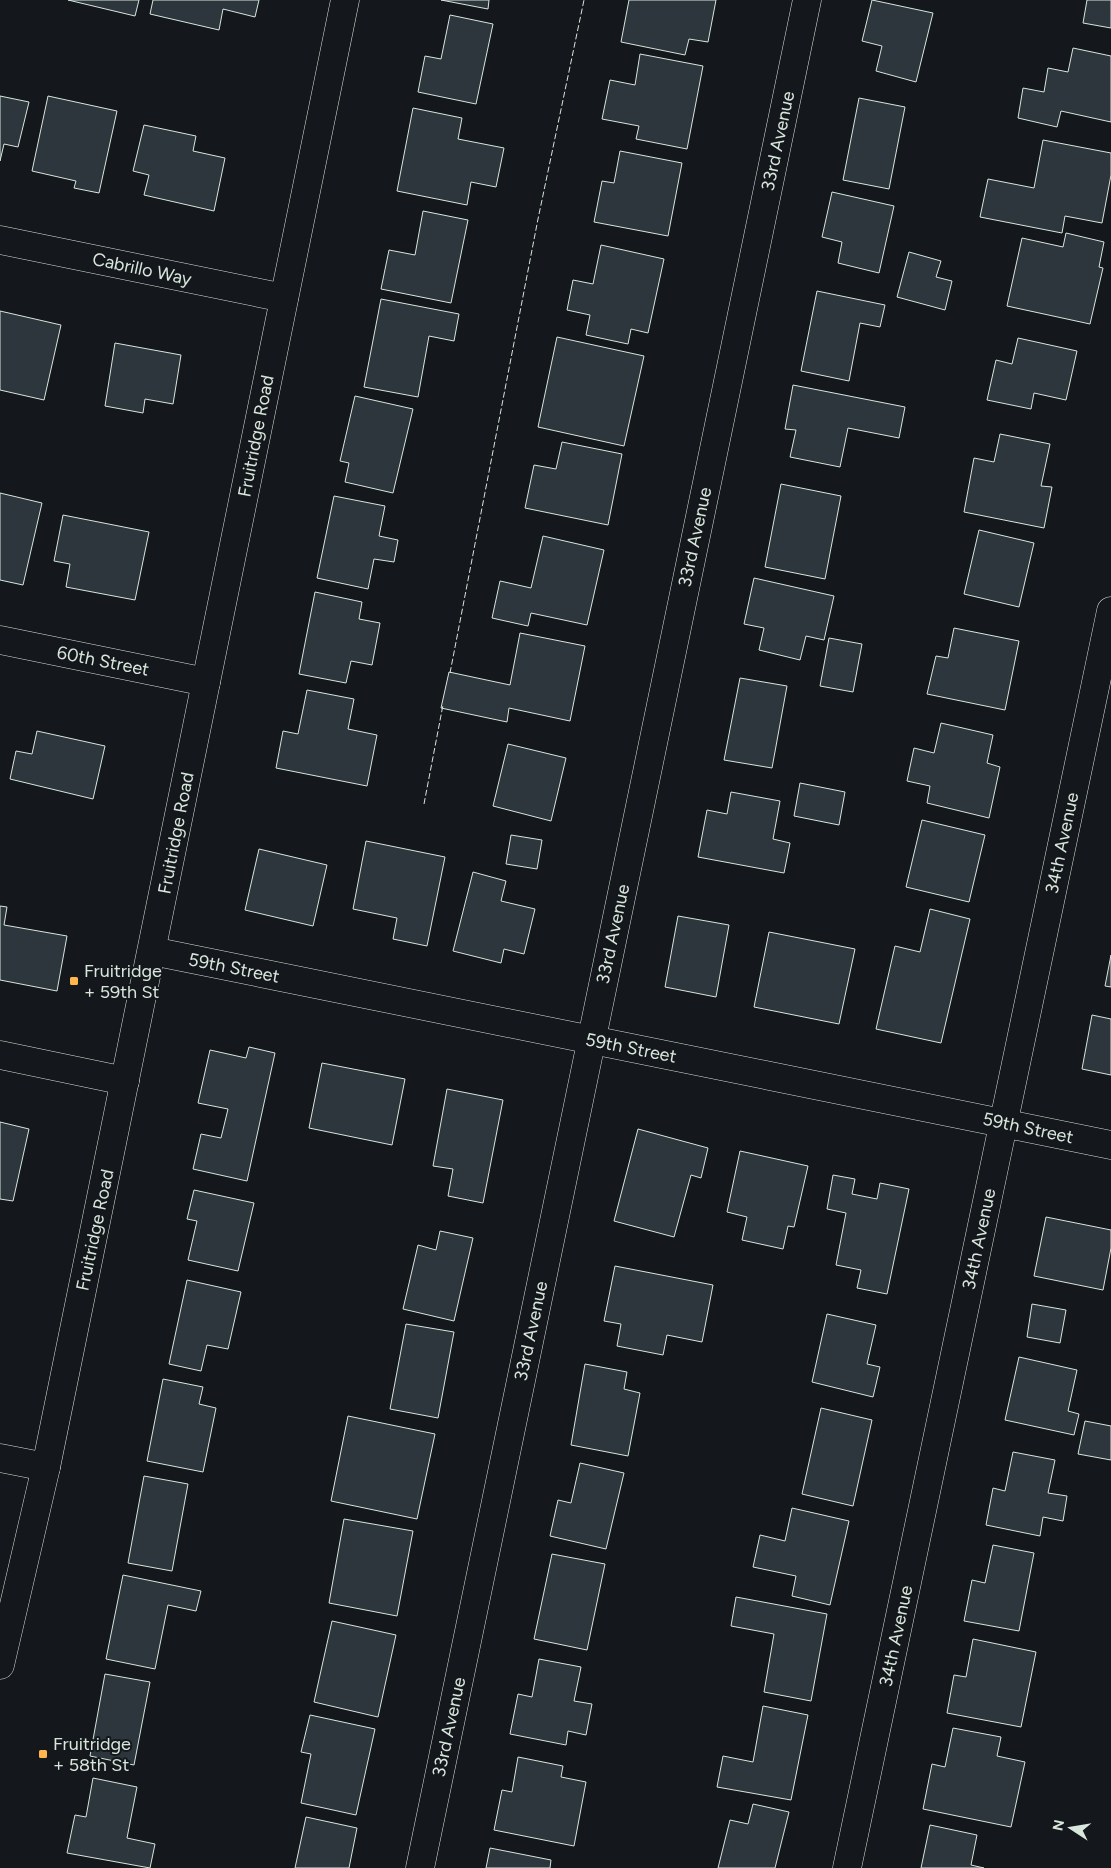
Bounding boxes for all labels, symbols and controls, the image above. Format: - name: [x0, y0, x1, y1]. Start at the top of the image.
- street label: 33rd Avenue: [757, 89, 799, 193]
- street label: Cabrillo Way: [90, 248, 194, 290]
- street label: Fruitridge Road: [233, 373, 279, 499]
- street label: 33rd Avenue: [674, 485, 716, 589]
- street label: 60th Street: [55, 641, 151, 681]
- street label: Fruitridge Road: [153, 770, 199, 896]
- street label: 34th Avenue: [1041, 790, 1084, 896]
- street label: 33rd Avenue: [592, 882, 634, 986]
- street label: 59th Street: [187, 948, 282, 988]
- place label: Fruitridge + 59th St: [84, 960, 162, 1003]
- marker: Fruitridge + 59th St: [68, 975, 80, 987]
- street label: 59th Street: [584, 1028, 679, 1068]
- street label: 59th Street: [981, 1108, 1076, 1148]
- street label: Fruitridge Road: [71, 1167, 119, 1293]
- street label: 34th Avenue: [958, 1186, 1001, 1292]
- street label: 33rd Avenue: [510, 1279, 552, 1383]
- street label: 34th Avenue: [875, 1583, 918, 1689]
- street label: 33rd Avenue: [428, 1675, 470, 1779]
- place label: Fruitridge + 58th St: [53, 1733, 131, 1776]
- marker: Fruitridge + 58th St: [37, 1748, 49, 1760]
- north arrow: [1046, 1803, 1096, 1853]
- text: N: [1049, 1818, 1068, 1832]

